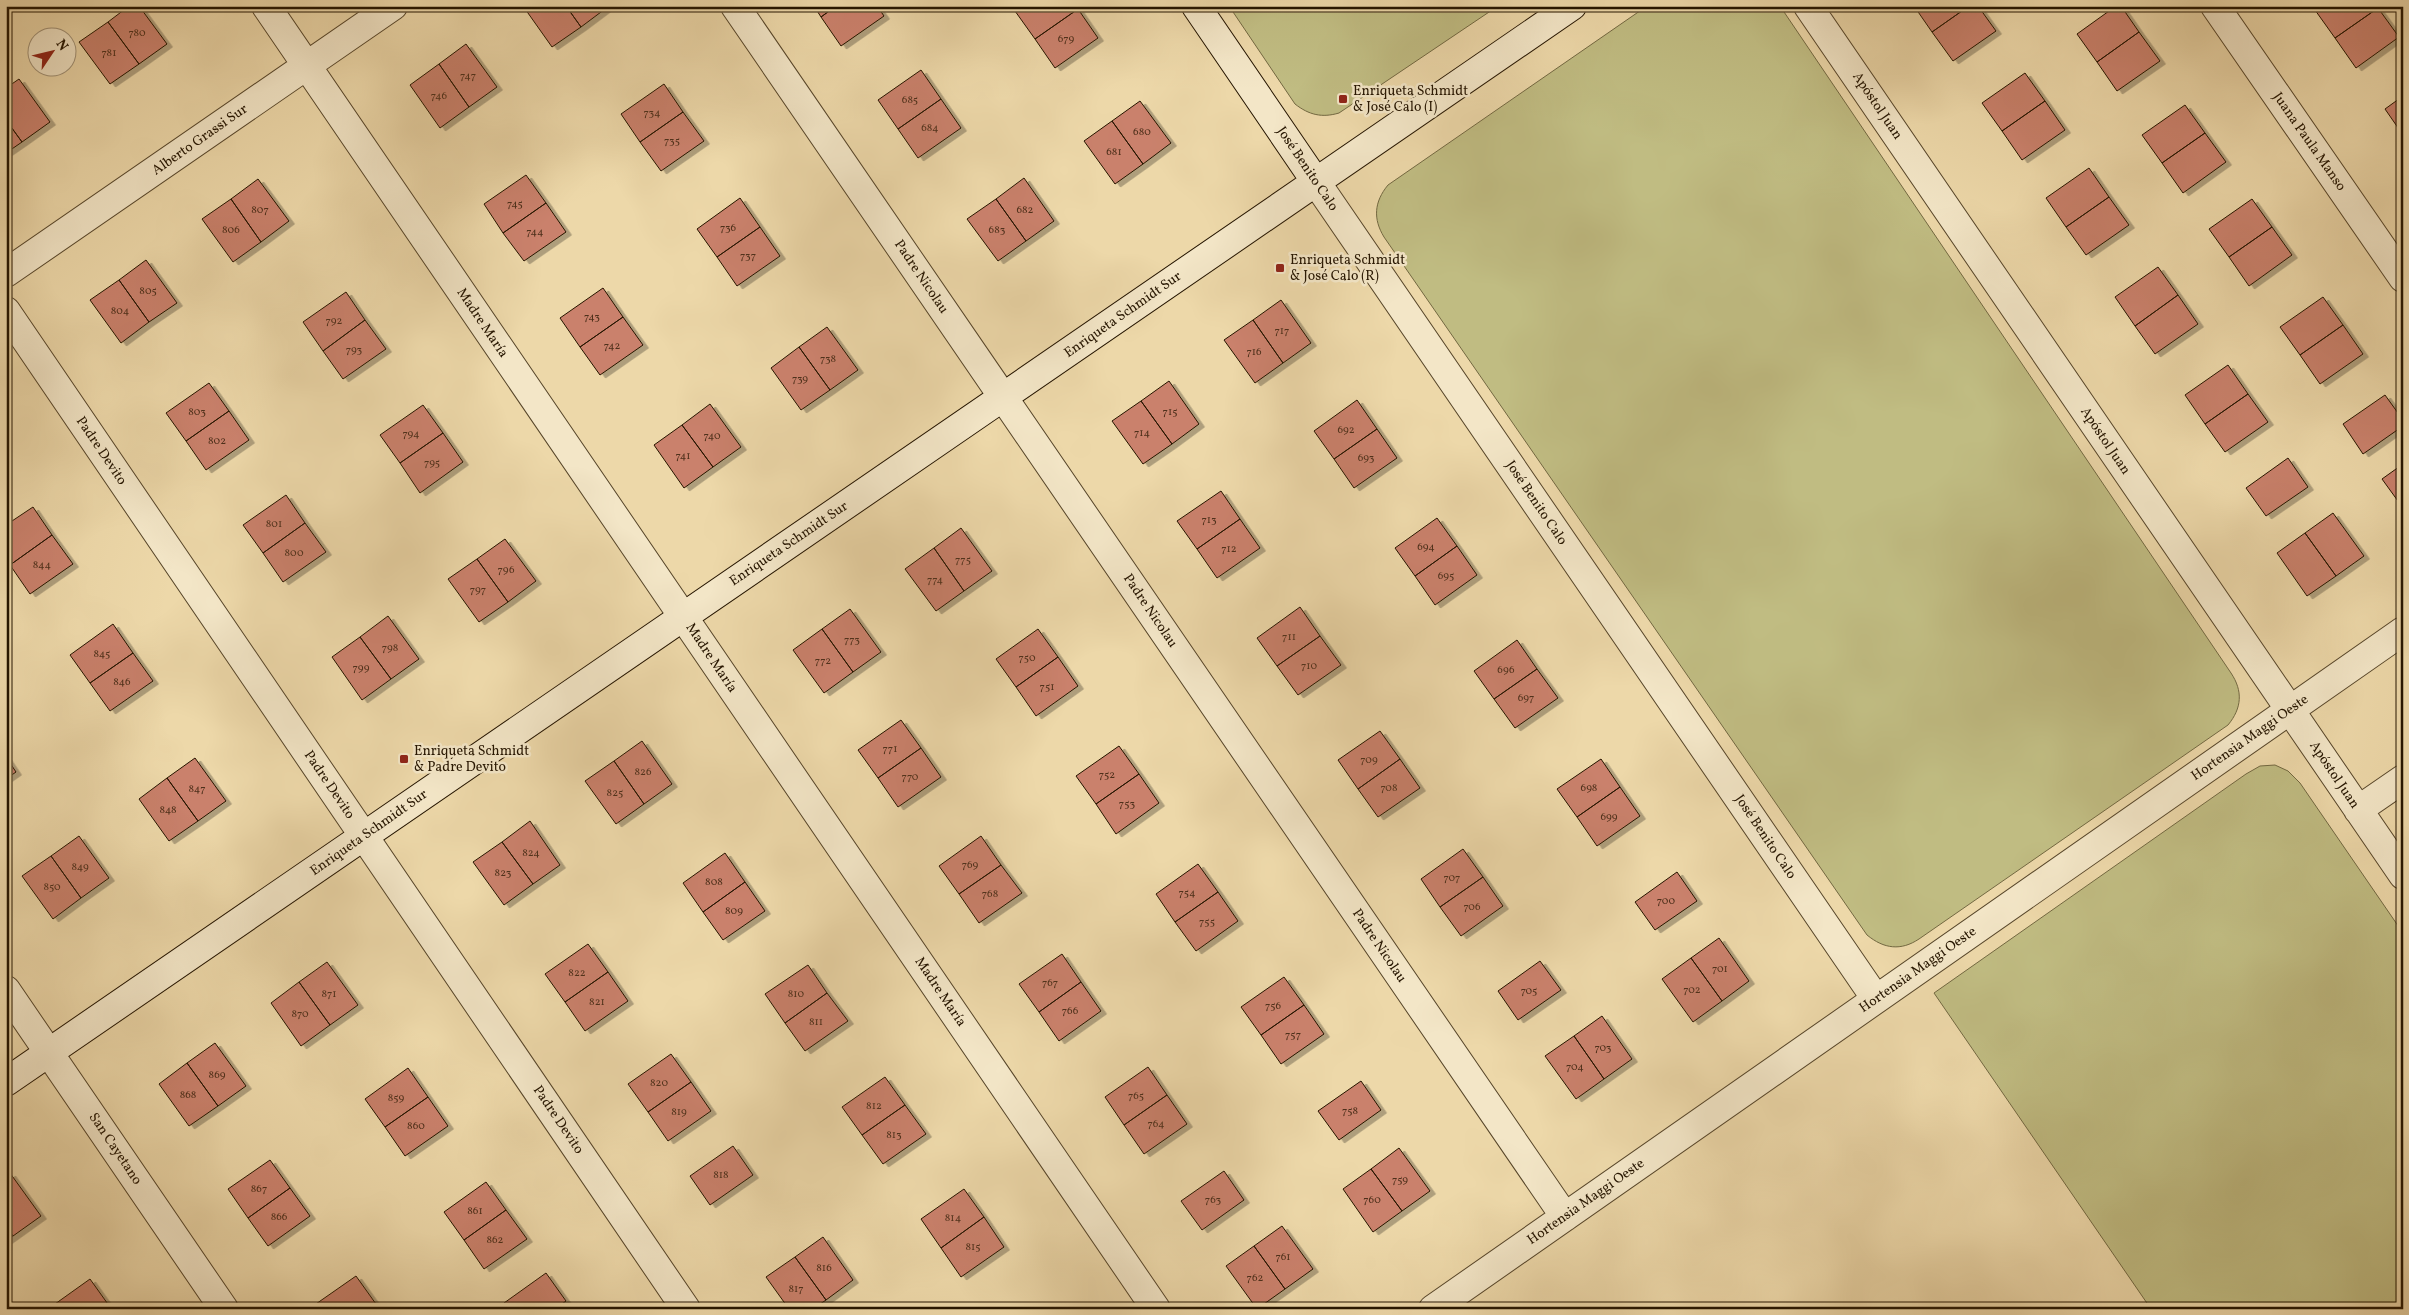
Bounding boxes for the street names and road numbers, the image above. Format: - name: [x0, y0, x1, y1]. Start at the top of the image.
- street label: Apóstol Juan: [1847, 68, 1907, 144]
- street label: Juana Paula Manso: [2268, 89, 2350, 195]
- street label: Alberto Grassi Sur: [148, 100, 252, 180]
- street label: José Benito Calo: [1272, 123, 1342, 215]
- street label: Padre Nicolau: [889, 236, 953, 318]
- street label: Enriqueta Schmidt Sur: [1060, 267, 1186, 363]
- street label: Madre María: [452, 284, 512, 362]
- street label: Apóstol Juan: [2075, 403, 2135, 479]
- street label: Padre Devito: [71, 413, 131, 489]
- street label: José Benito Calo: [1501, 457, 1571, 549]
- street label: Enriqueta Schmidt Sur: [726, 497, 852, 591]
- street label: Padre Nicolau: [1118, 570, 1182, 652]
- street label: Madre María: [681, 619, 741, 697]
- street label: Hortensia Maggi Oeste: [2188, 690, 2313, 786]
- street label: Apóstol Juan: [2304, 737, 2364, 813]
- street label: Padre Devito: [299, 747, 359, 823]
- street label: Enriqueta Schmidt Sur: [306, 785, 432, 881]
- street label: José Benito Calo: [1730, 791, 1800, 883]
- street label: Padre Nicolau: [1347, 905, 1411, 987]
- street label: Hortensia Maggi Oeste: [1856, 922, 1981, 1018]
- street label: Madre María: [910, 953, 970, 1031]
- street label: Padre Devito: [528, 1082, 588, 1158]
- street label: San Cayetano: [84, 1109, 146, 1189]
- street label: Hortensia Maggi Oeste: [1524, 1154, 1649, 1250]

